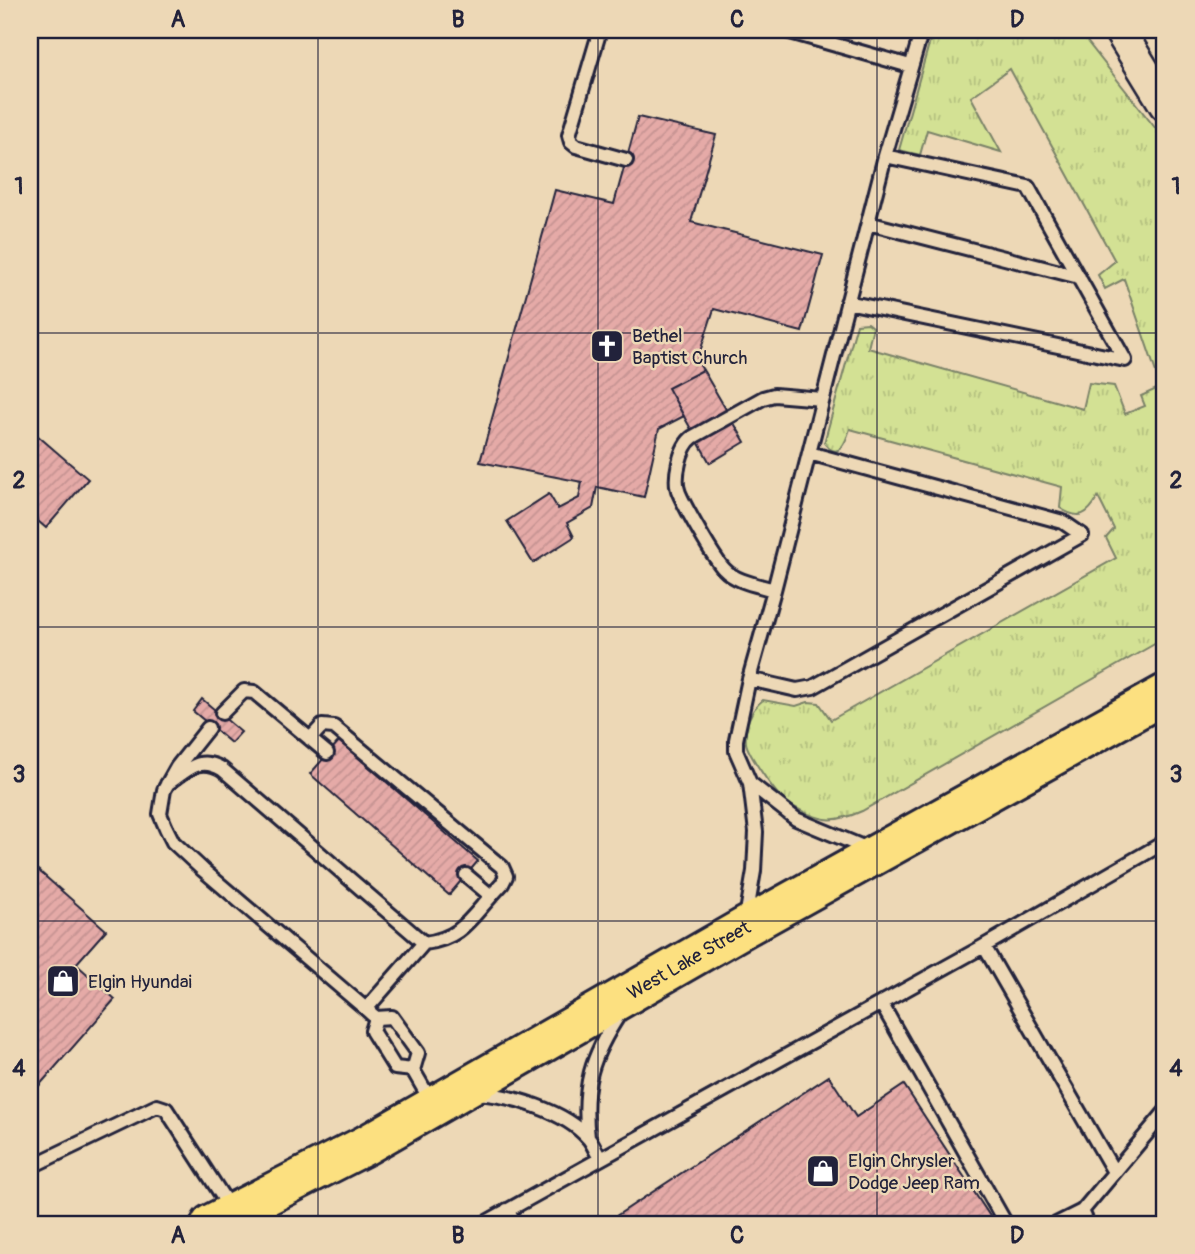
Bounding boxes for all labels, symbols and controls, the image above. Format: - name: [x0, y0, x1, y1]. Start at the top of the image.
- text: A: [171, 5, 186, 34]
- text: B: [451, 5, 465, 34]
- text: C: [730, 5, 744, 34]
- text: D: [1010, 5, 1024, 34]
- text: 1: [15, 172, 24, 201]
- text: 1: [1172, 172, 1181, 201]
- place label: Bethel Baptist Church: [632, 324, 747, 370]
- church icon: Bethel Baptist Church: [588, 327, 626, 365]
- text: 2: [13, 466, 26, 495]
- text: 2: [1170, 466, 1183, 495]
- text: 3: [13, 760, 25, 789]
- text: 3: [1170, 760, 1182, 789]
- street label: West Lake Street: [623, 915, 755, 1005]
- shop icon: Elgin Hyundai: [44, 962, 82, 1000]
- place label: Elgin Hyundai: [88, 970, 192, 994]
- text: 4: [12, 1054, 26, 1083]
- text: 4: [1169, 1054, 1183, 1083]
- place label: Elgin Chrysler Dodge Jeep Ram: [848, 1149, 980, 1195]
- shop icon: Elgin Chrysler Dodge Jeep Ram: [804, 1152, 842, 1190]
- text: A: [171, 1221, 186, 1250]
- text: B: [451, 1221, 465, 1250]
- text: C: [730, 1221, 744, 1250]
- text: D: [1010, 1221, 1024, 1250]

